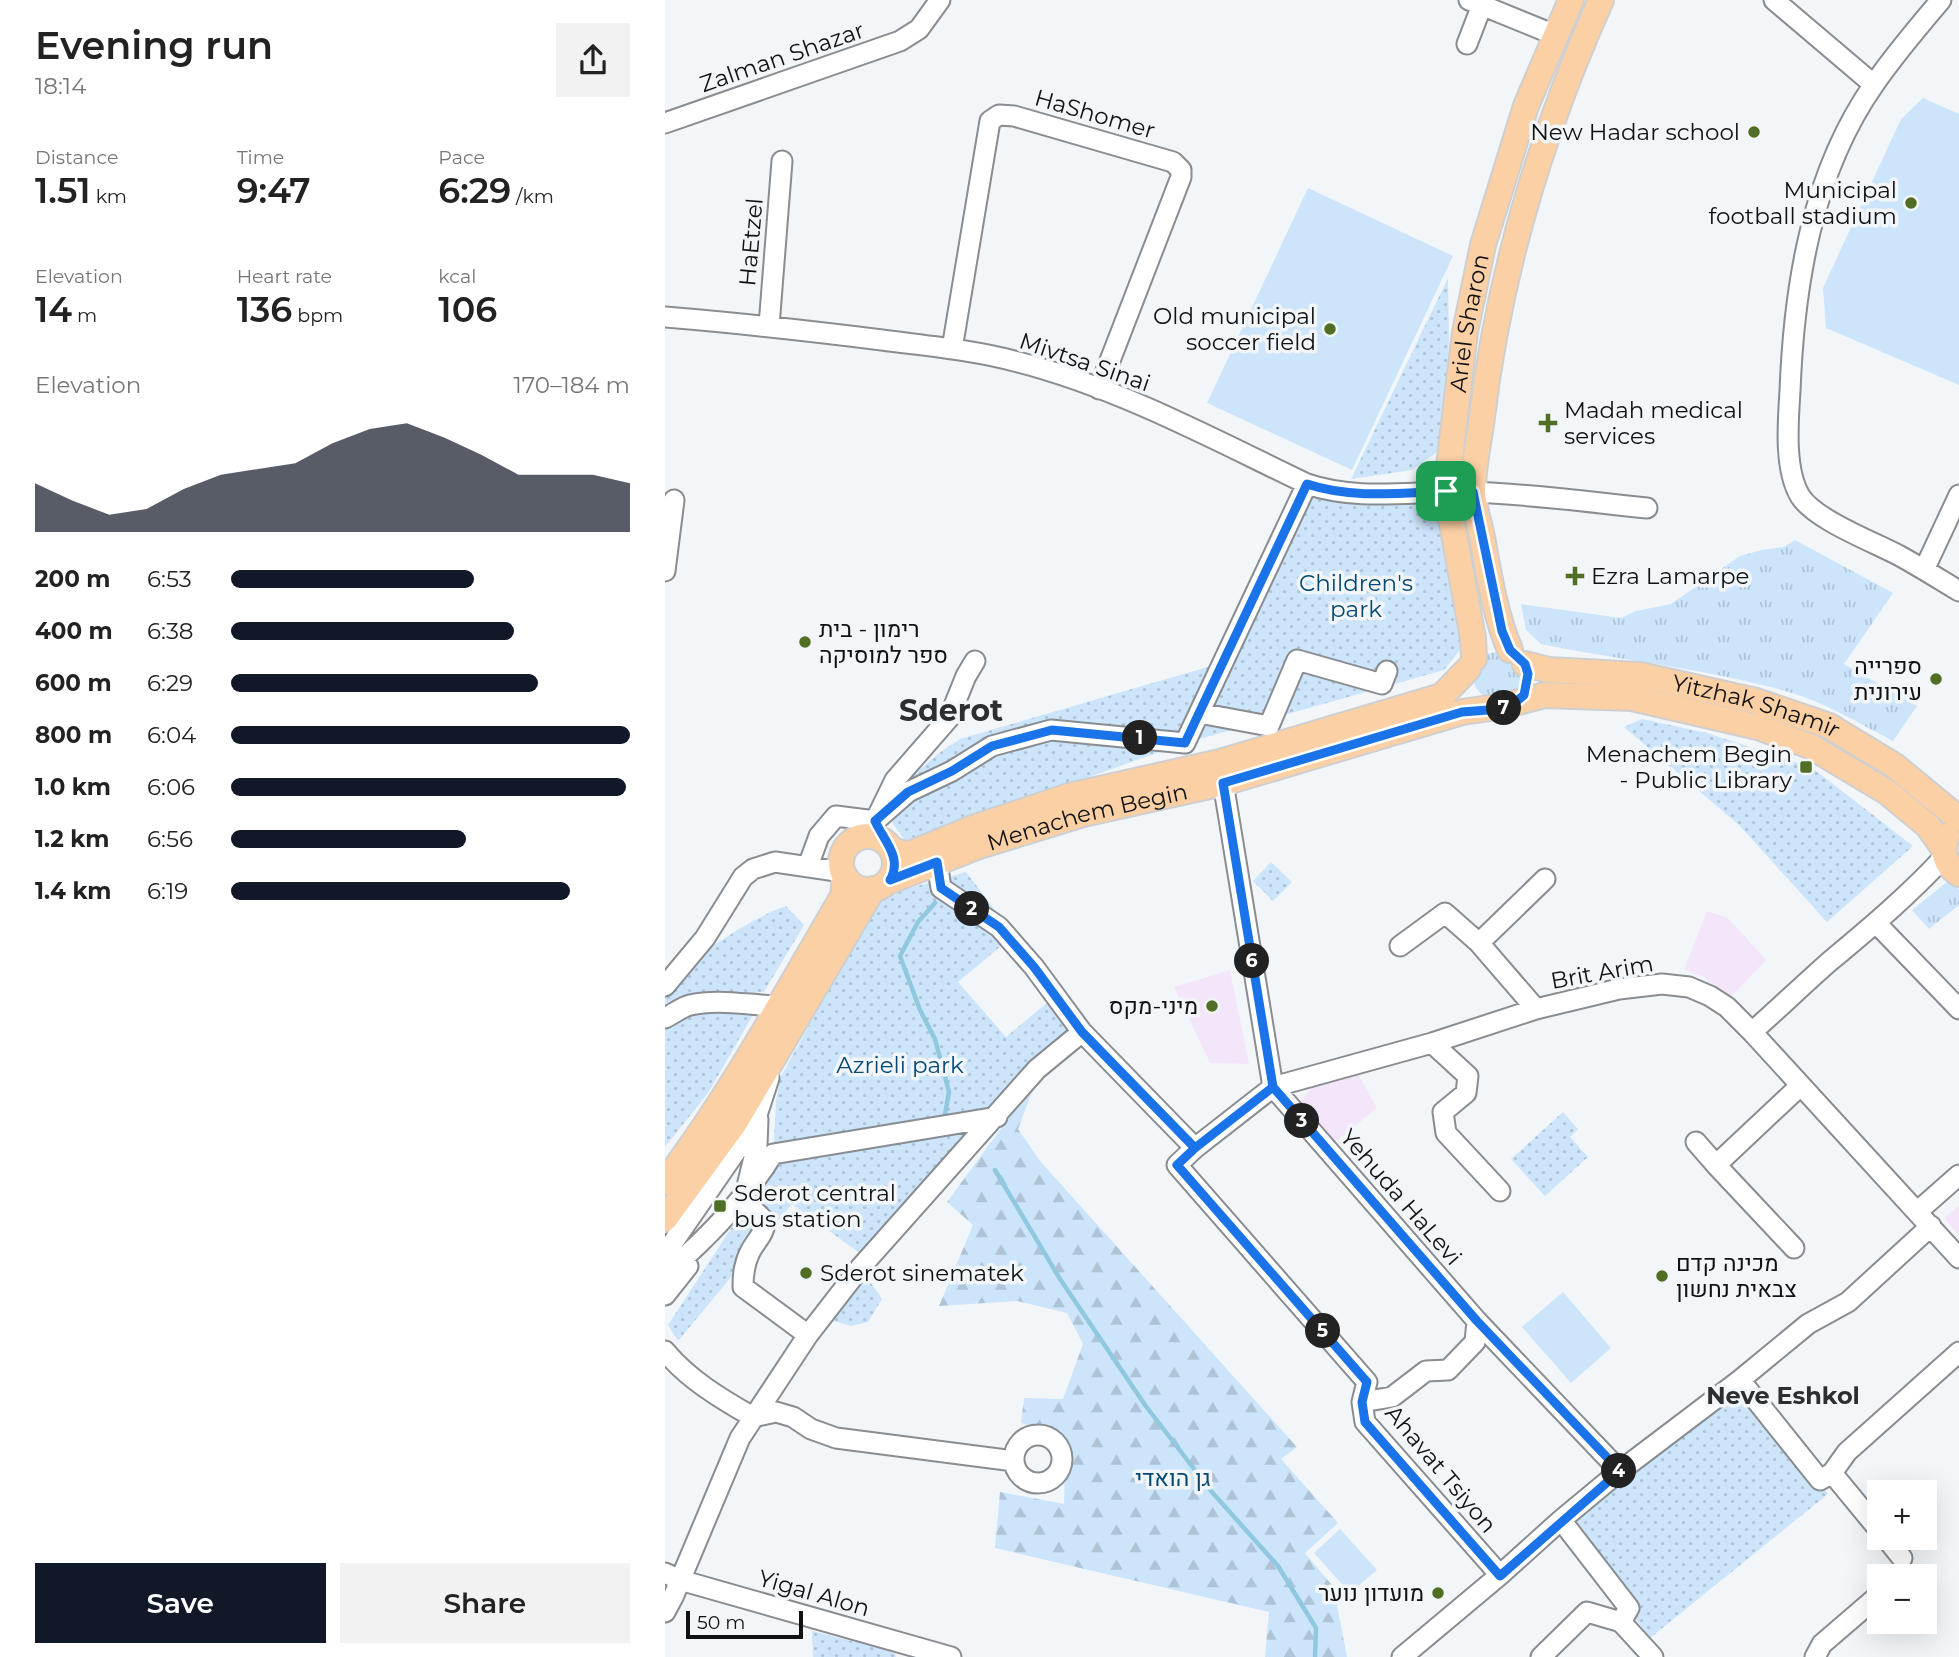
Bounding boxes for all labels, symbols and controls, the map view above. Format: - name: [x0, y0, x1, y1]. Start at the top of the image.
- street label: Zalman Shazar: [696, 16, 868, 98]
- text: Evening run: [35, 22, 273, 69]
- button: share: [556, 23, 630, 97]
- text: 18:14: [35, 72, 86, 100]
- street label: HaShomer: [1032, 83, 1158, 145]
- place label: New Hadar school: [1530, 118, 1740, 146]
- marker: New Hadar school: [1746, 124, 1762, 140]
- text: Distance: [35, 146, 118, 169]
- text: Time: [237, 146, 284, 169]
- text: Pace: [438, 146, 485, 169]
- text: 1.51: [35, 169, 91, 212]
- text: 9:47: [237, 169, 311, 212]
- text: 6:29: [438, 169, 511, 212]
- place label: Municipal football stadium: [1708, 176, 1897, 230]
- text: km: [91, 185, 127, 208]
- text: /km: [511, 185, 554, 208]
- marker: Municipal football stadium: [1903, 195, 1919, 211]
- street label: HaEtzel: [733, 197, 769, 287]
- street label: Ariel Sharon: [1444, 251, 1495, 394]
- text: Elevation: [35, 265, 123, 288]
- text: Heart rate: [237, 265, 332, 288]
- text: kcal: [438, 265, 476, 288]
- text: 14: [35, 288, 72, 331]
- text: 136: [237, 288, 292, 331]
- text: 106: [438, 288, 497, 331]
- place label: Old municipal soccer field: [1153, 302, 1316, 356]
- text: m: [72, 304, 97, 327]
- text: bpm: [292, 304, 343, 327]
- marker: Old municipal soccer field: [1322, 321, 1338, 337]
- street label: Mivtsa Sinai: [1016, 327, 1154, 397]
- text: Elevation: [35, 371, 141, 399]
- text: 170–184 m: [513, 371, 630, 399]
- place label: Madah medical services: [1564, 396, 1743, 450]
- marker: Madah medical services: [1538, 413, 1558, 433]
- pin: [1416, 461, 1476, 521]
- icon: arrive: [1427, 472, 1465, 510]
- place label: Ezra Lamarpe: [1591, 562, 1749, 590]
- text: 200 m: [35, 565, 110, 593]
- text: 6:53: [147, 565, 192, 593]
- marker: Ezra Lamarpe: [1565, 566, 1585, 586]
- park label: Children's park: [1299, 569, 1413, 623]
- place label: רימון - בית ספר למוסיקה: [819, 615, 948, 669]
- text: 400 m: [35, 617, 113, 645]
- text: 6:38: [147, 617, 194, 645]
- marker: רימון - בית ספר למוסיקה: [797, 634, 813, 650]
- place label: ספרייה עירונית: [1854, 652, 1922, 706]
- text: 600 m: [35, 669, 112, 697]
- text: 6:29: [147, 669, 193, 697]
- street label: Yitzhak Shamir: [1669, 669, 1846, 744]
- marker: ספרייה עירונית: [1928, 671, 1944, 687]
- pin: 7: [1487, 690, 1521, 726]
- district label: Sderot: [899, 692, 1003, 729]
- text: 7: [1498, 696, 1509, 719]
- pin: 1: [1123, 720, 1157, 756]
- text: 800 m: [35, 721, 112, 749]
- text: 6:04: [147, 721, 196, 749]
- text: 1: [1136, 726, 1143, 749]
- place label: Menachem Begin - Public Library: [1586, 740, 1793, 794]
- marker: Menachem Begin - Public Library: [1798, 759, 1814, 775]
- text: 1.0 km: [35, 773, 111, 801]
- text: 6:06: [147, 773, 195, 801]
- street label: Menachem Begin: [984, 777, 1190, 857]
- text: 1.2 km: [35, 825, 109, 853]
- text: 6:56: [147, 825, 193, 853]
- text: 1.4 km: [35, 877, 112, 905]
- text: 6:19: [147, 877, 188, 905]
- pin: 2: [955, 892, 989, 926]
- text: 2: [966, 897, 977, 920]
- pin: 6: [1235, 944, 1269, 978]
- text: 6: [1245, 949, 1258, 972]
- street label: Brit Arim: [1548, 949, 1656, 995]
- place label: מיני-מקס: [1109, 992, 1198, 1020]
- marker: מיני-מקס: [1204, 998, 1220, 1014]
- park label: Azrieli park: [836, 1051, 964, 1079]
- pin: 3: [1285, 1104, 1319, 1138]
- text: 3: [1296, 1109, 1307, 1132]
- street label: Yehuda HaLevi: [1334, 1123, 1468, 1271]
- place label: Sderot central bus station: [734, 1179, 896, 1233]
- marker: Sderot central bus station: [712, 1198, 728, 1214]
- place label: מכינה קדם צבאית נחשון: [1676, 1249, 1797, 1303]
- place label: Sderot sinematek: [820, 1259, 1024, 1287]
- marker: Sderot sinematek: [798, 1265, 814, 1281]
- marker: מכינה קדם צבאית נחשון: [1654, 1268, 1670, 1284]
- pin: 5: [1305, 1314, 1341, 1348]
- text: 5: [1317, 1319, 1328, 1342]
- district label: Neve Eshkol: [1706, 1381, 1860, 1410]
- street label: Ahavat Tsiyon: [1379, 1399, 1503, 1539]
- pin: 4: [1601, 1454, 1637, 1488]
- text: 4: [1612, 1459, 1625, 1482]
- park label: גן הואדי: [1135, 1464, 1211, 1492]
- map controls: [1867, 1480, 1937, 1634]
- button: +: [1867, 1480, 1937, 1550]
- button: Save: [35, 1563, 326, 1643]
- button: Share: [340, 1563, 630, 1643]
- street label: Yigal Alon: [755, 1564, 873, 1622]
- button: −: [1867, 1564, 1937, 1634]
- place label: מועדון נוער: [1318, 1579, 1424, 1607]
- marker: מועדון נוער: [1430, 1585, 1446, 1601]
- scale bar: [686, 1608, 803, 1640]
- text: 50 m: [697, 1611, 745, 1634]

